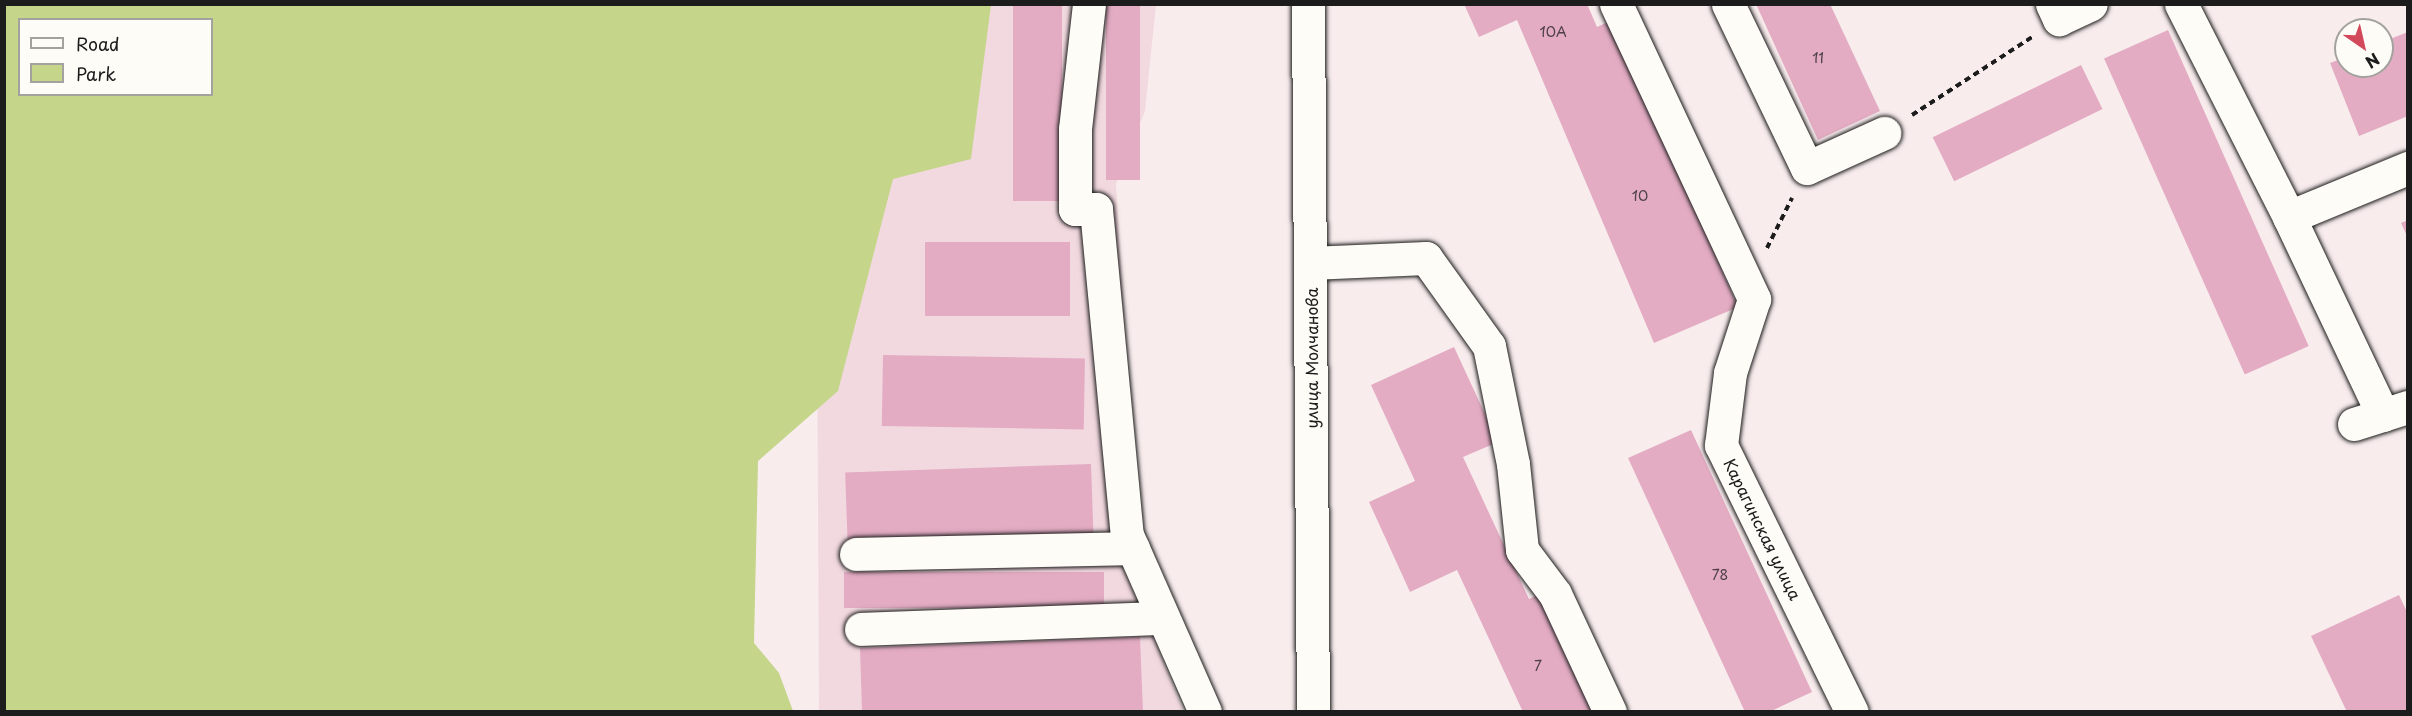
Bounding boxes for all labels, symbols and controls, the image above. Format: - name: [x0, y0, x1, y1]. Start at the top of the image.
- legend: [18, 18, 213, 96]
- north arrow: [2334, 18, 2394, 78]
- house number: 10А: [1539, 24, 1567, 40]
- text: Road: [76, 30, 120, 57]
- text: N: [2361, 48, 2385, 75]
- house number: 11: [1812, 50, 1824, 66]
- text: Park: [76, 60, 116, 87]
- house number: 10: [1632, 188, 1648, 204]
- street label: улица Молчанова: [1301, 287, 1321, 429]
- street label: Карагинская улица: [1720, 455, 1806, 603]
- house number: 78: [1712, 567, 1728, 583]
- house number: 7: [1534, 658, 1542, 674]

